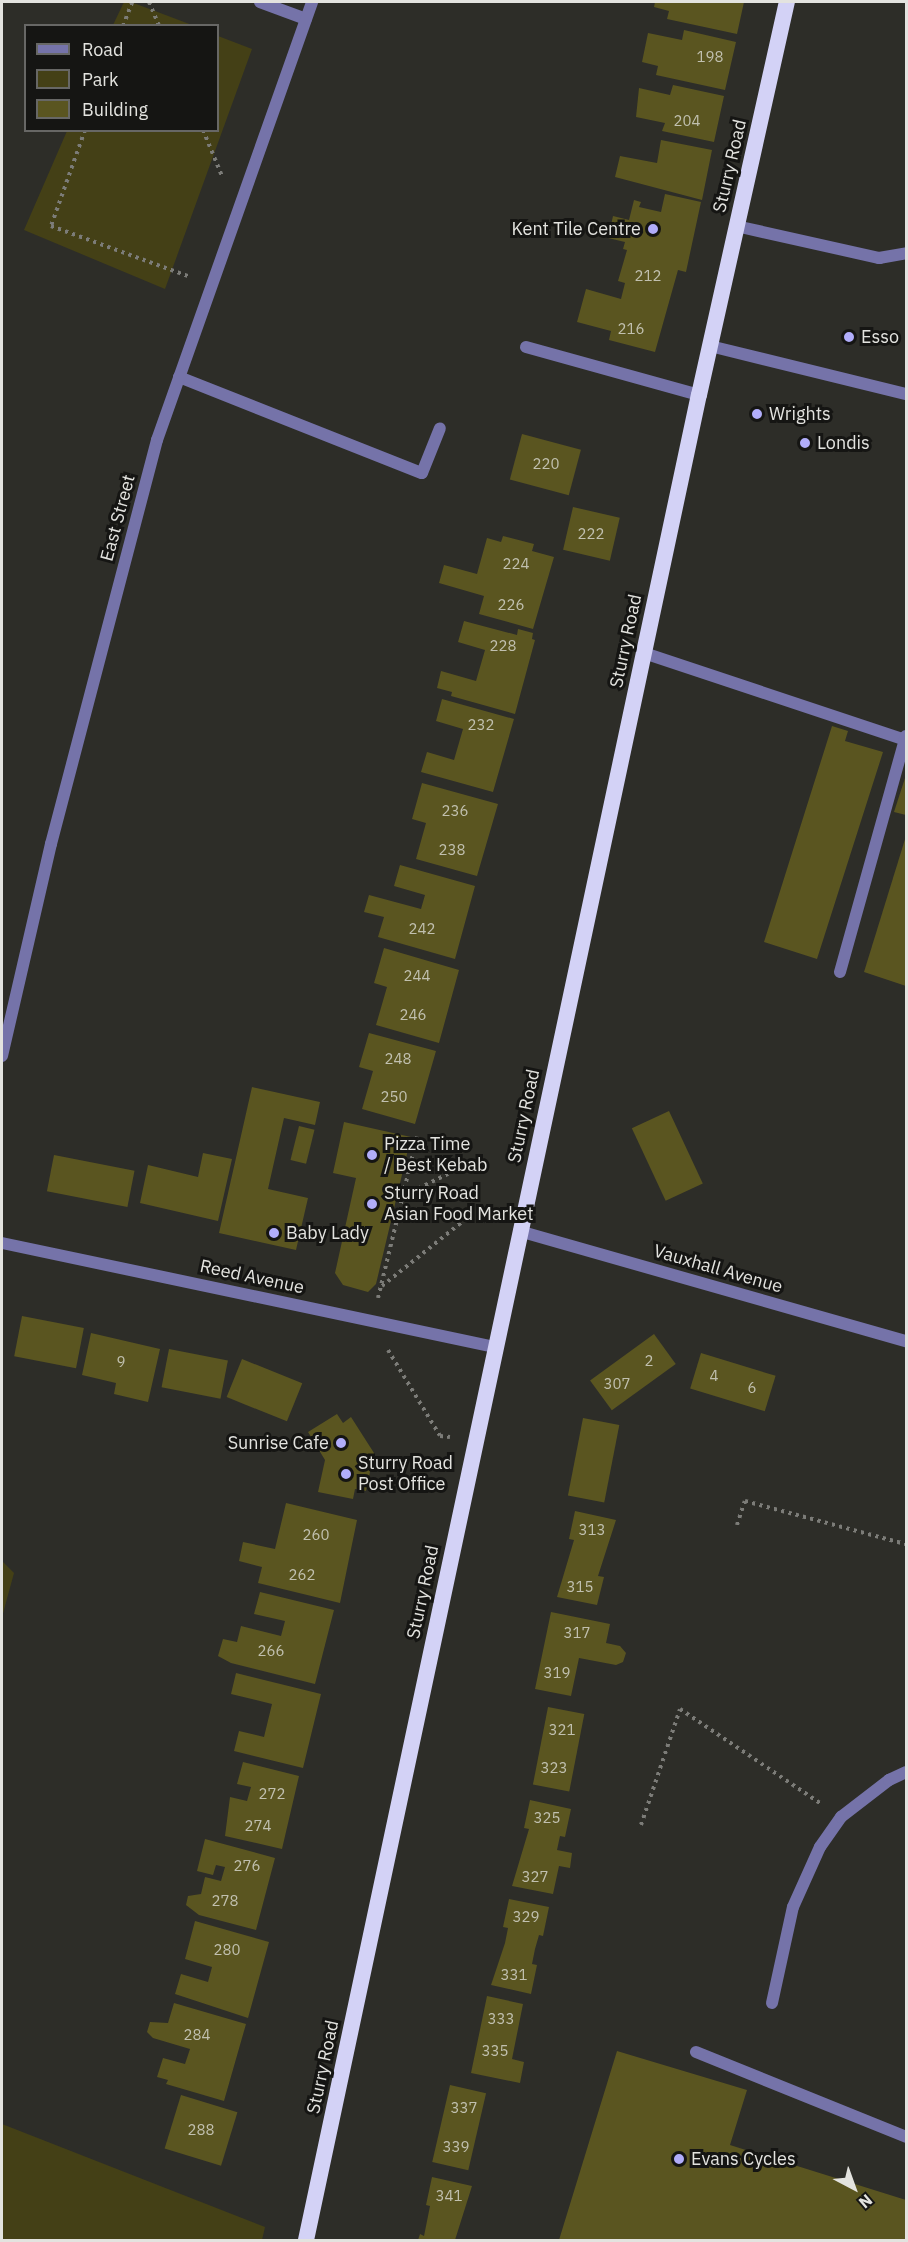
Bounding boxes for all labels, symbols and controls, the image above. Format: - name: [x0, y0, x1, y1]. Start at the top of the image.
- legend: [24, 24, 219, 132]
- text: Road: [82, 38, 123, 61]
- house number: 198: [697, 48, 723, 66]
- text: Park: [82, 68, 118, 91]
- text: Building: [82, 98, 148, 121]
- house number: 204: [674, 112, 700, 130]
- street label: Sturry Road: [709, 117, 751, 215]
- place label: Kent Tile Centre: [512, 218, 641, 240]
- marker: Kent Tile Centre: [646, 222, 660, 236]
- house number: 212: [635, 267, 661, 285]
- house number: 216: [618, 320, 644, 338]
- place label: Esso: [861, 326, 899, 348]
- marker: Esso: [842, 330, 856, 344]
- place label: Wrights: [769, 403, 831, 425]
- marker: Wrights: [750, 407, 764, 421]
- place label: Londis: [817, 432, 870, 454]
- marker: Londis: [798, 436, 812, 450]
- house number: 220: [533, 455, 559, 473]
- street label: East Street: [96, 472, 140, 564]
- house number: 222: [578, 525, 604, 543]
- house number: 224: [503, 555, 529, 573]
- street label: Sturry Road: [606, 592, 646, 690]
- house number: 226: [498, 596, 524, 614]
- house number: 228: [490, 637, 516, 655]
- house number: 232: [468, 716, 494, 734]
- house number: 236: [442, 802, 468, 820]
- house number: 238: [439, 841, 465, 859]
- house number: 242: [409, 920, 435, 938]
- house number: 244: [404, 967, 430, 985]
- house number: 246: [400, 1006, 426, 1024]
- house number: 248: [385, 1050, 411, 1068]
- street label: Sturry Road: [504, 1067, 544, 1165]
- house number: 250: [381, 1088, 407, 1106]
- place label: Pizza Time / Best Kebab: [384, 1134, 487, 1176]
- marker: Pizza Time / Best Kebab: [365, 1148, 379, 1162]
- place label: Sturry Road Asian Food Market: [384, 1183, 534, 1226]
- marker: Sturry Road Asian Food Market: [365, 1197, 379, 1211]
- place label: Baby Lady: [286, 1222, 369, 1244]
- marker: Baby Lady: [267, 1226, 281, 1240]
- street label: Vauxhall Avenue: [651, 1240, 785, 1298]
- street label: Reed Avenue: [198, 1255, 306, 1299]
- house number: 2: [645, 1352, 653, 1370]
- house number: 9: [117, 1353, 125, 1371]
- house number: 4: [710, 1367, 718, 1385]
- house number: 307: [604, 1375, 630, 1393]
- house number: 6: [748, 1379, 756, 1397]
- place label: Sunrise Cafe: [228, 1432, 329, 1454]
- marker: Sunrise Cafe: [334, 1436, 348, 1450]
- place label: Sturry Road Post Office: [358, 1453, 453, 1496]
- marker: Sturry Road Post Office: [339, 1467, 353, 1481]
- house number: 313: [579, 1521, 605, 1539]
- house number: 260: [303, 1526, 329, 1544]
- street label: Sturry Road: [403, 1543, 443, 1641]
- house number: 262: [289, 1566, 315, 1584]
- house number: 315: [567, 1578, 593, 1596]
- house number: 317: [564, 1624, 590, 1642]
- house number: 266: [258, 1642, 284, 1660]
- house number: 319: [544, 1664, 570, 1682]
- house number: 321: [549, 1721, 575, 1739]
- house number: 323: [541, 1759, 567, 1777]
- house number: 272: [259, 1785, 285, 1803]
- house number: 325: [534, 1809, 560, 1827]
- house number: 274: [245, 1817, 271, 1835]
- house number: 276: [234, 1857, 260, 1875]
- house number: 327: [522, 1868, 548, 1886]
- house number: 278: [212, 1892, 238, 1910]
- house number: 329: [513, 1908, 539, 1926]
- house number: 280: [214, 1941, 240, 1959]
- house number: 331: [501, 1966, 527, 1984]
- house number: 333: [488, 2010, 514, 2028]
- street label: Sturry Road: [303, 2018, 343, 2116]
- house number: 284: [184, 2026, 210, 2044]
- house number: 335: [482, 2042, 508, 2060]
- house number: 337: [451, 2099, 477, 2117]
- house number: 288: [188, 2121, 214, 2139]
- house number: 339: [443, 2138, 469, 2156]
- place label: Evans Cycles: [691, 2148, 796, 2170]
- marker: Evans Cycles: [672, 2152, 686, 2166]
- north arrow: [824, 2158, 884, 2218]
- house number: 341: [436, 2187, 462, 2205]
- text: N: [855, 2190, 877, 2213]

